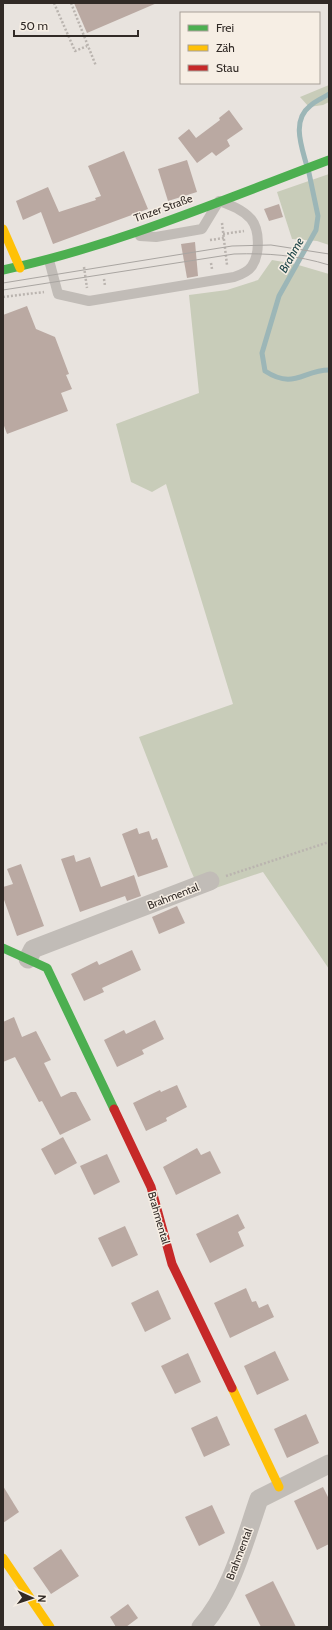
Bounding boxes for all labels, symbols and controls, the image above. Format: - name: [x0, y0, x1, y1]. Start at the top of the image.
- scale bar: [14, 12, 138, 38]
- legend: [180, 12, 320, 84]
- text: 50 m: [20, 18, 48, 33]
- text: Frei: [216, 20, 234, 35]
- text: Zäh: [216, 40, 235, 55]
- text: Stau: [216, 60, 239, 75]
- street label: Tinzer Straße: [132, 191, 195, 225]
- water label: Brahme: [275, 234, 307, 275]
- street label: Brahmental: [145, 880, 201, 912]
- street label: Brahmental: [145, 1190, 173, 1246]
- street label: Brahmental: [223, 1526, 255, 1582]
- north arrow: [12, 1578, 52, 1618]
- text: N: [35, 1594, 49, 1603]

